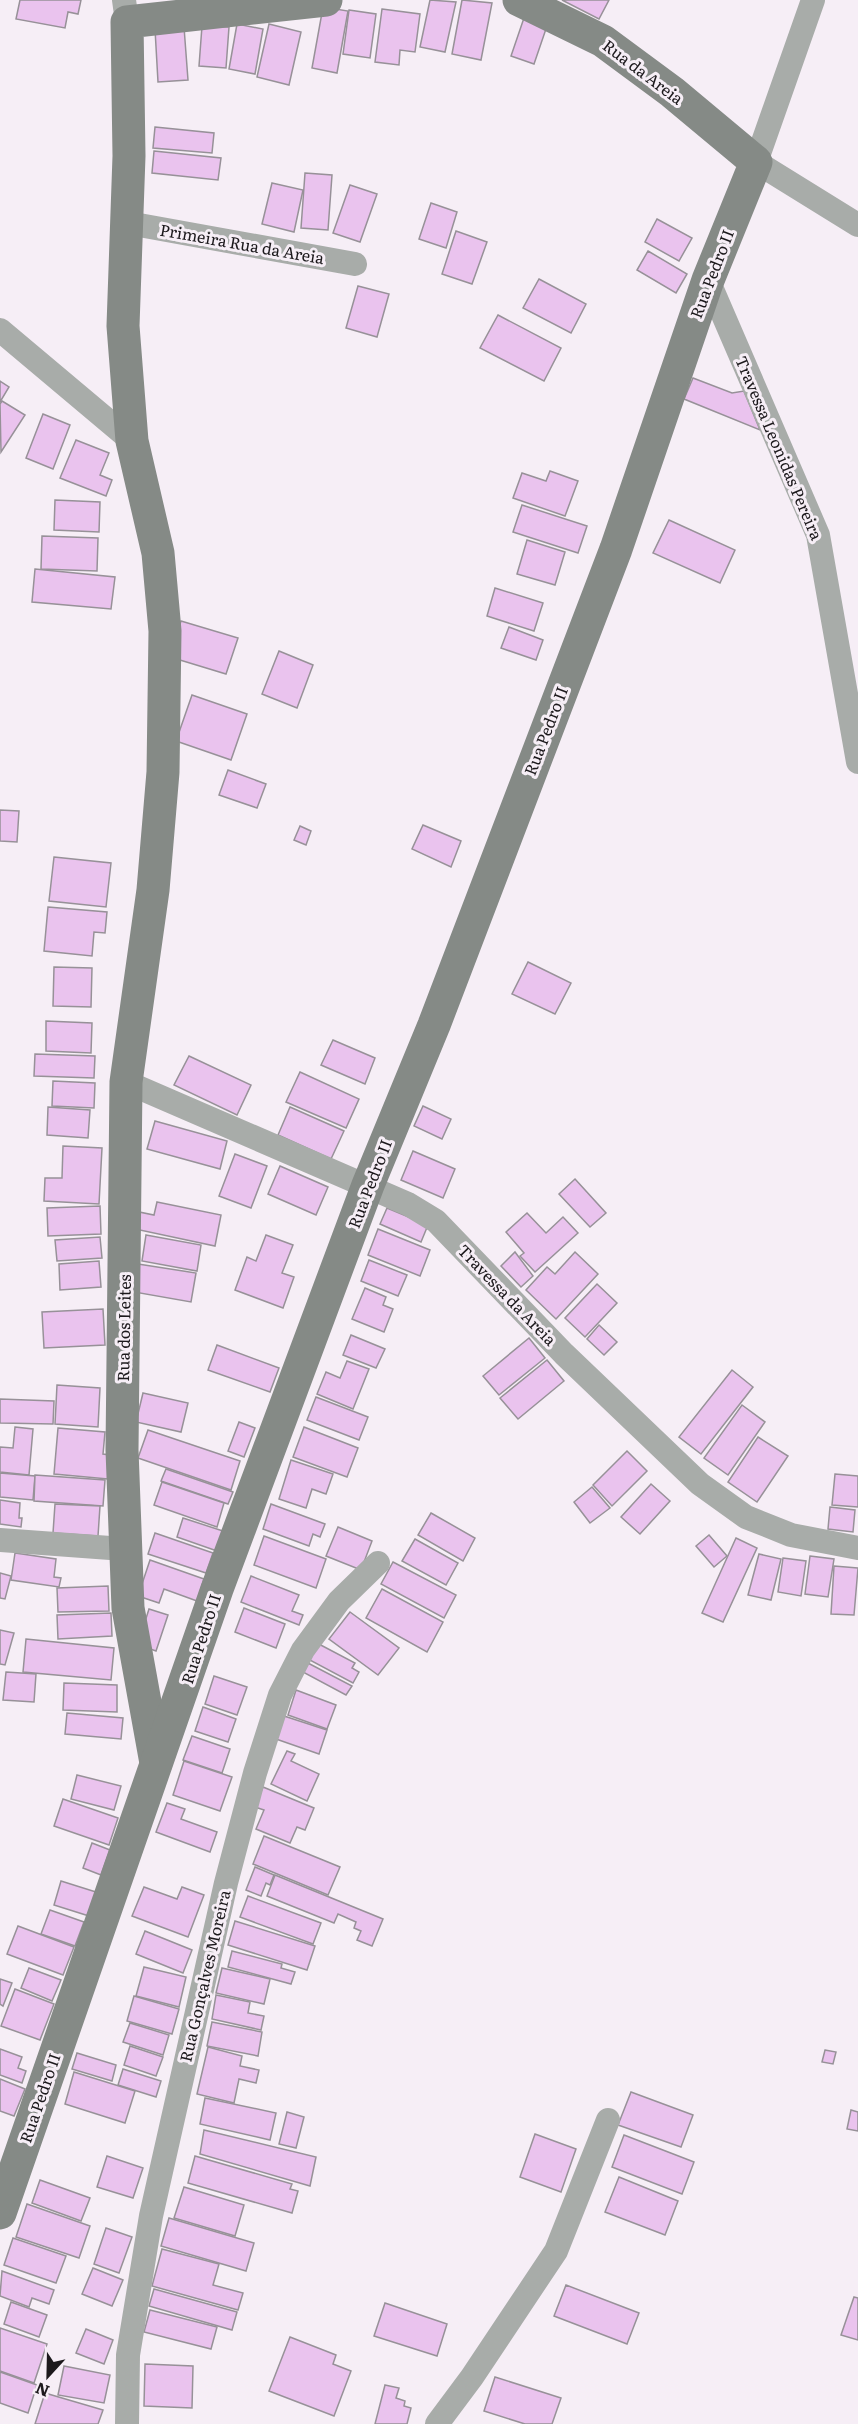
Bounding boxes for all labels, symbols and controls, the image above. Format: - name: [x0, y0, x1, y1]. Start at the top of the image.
- street label: Rua da Areia: [598, 33, 689, 110]
- street label: Primeira Rua da Areia: [158, 217, 327, 269]
- street label: Rua Pedro II: [683, 226, 739, 322]
- street label: Travessa Leonidas Pereira: [730, 352, 830, 544]
- street label: Rua Pedro II: [517, 683, 573, 779]
- street label: Rua Pedro II: [341, 1136, 397, 1232]
- street label: Travessa da Areia: [453, 1238, 563, 1351]
- street label: Rua dos Leites: [110, 1274, 136, 1382]
- street label: Rua Pedro II: [174, 1590, 226, 1687]
- street label: Rua Gonçalves Moreira: [173, 1887, 236, 2064]
- street label: Rua Pedro II: [12, 2050, 66, 2146]
- north arrow: [18, 2346, 78, 2406]
- text: N: [31, 2377, 53, 2404]

